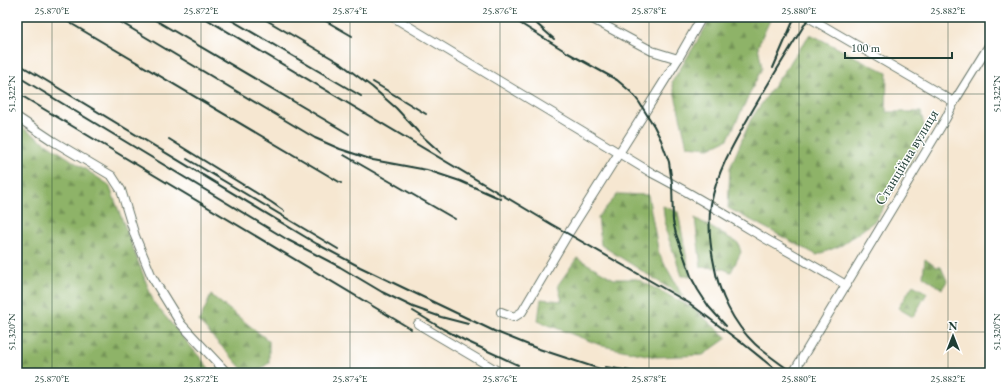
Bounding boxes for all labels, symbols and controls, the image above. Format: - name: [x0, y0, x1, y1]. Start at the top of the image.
- text: 25.870°E: [35, 4, 70, 17]
- text: 25.872°E: [184, 4, 219, 17]
- text: 25.874°E: [333, 4, 368, 17]
- text: 25.876°E: [483, 4, 518, 17]
- text: 25.878°E: [632, 4, 667, 17]
- text: 25.880°E: [782, 4, 817, 17]
- text: 25.882°E: [931, 4, 966, 17]
- scale bar: [845, 34, 952, 60]
- text: 100 m: [851, 40, 881, 56]
- text: 51.322°N: [5, 75, 18, 113]
- text: 51.322°N: [990, 75, 1003, 113]
- street label: Станційна вулиця: [870, 105, 942, 208]
- text: 51.320°N: [5, 313, 18, 351]
- text: 51.320°N: [990, 313, 1003, 351]
- north arrow: [933, 316, 973, 356]
- text: N: [949, 319, 958, 333]
- text: 25.870°E: [35, 372, 70, 385]
- text: 25.872°E: [184, 372, 219, 385]
- text: 25.874°E: [333, 372, 368, 385]
- text: 25.876°E: [483, 372, 518, 385]
- text: 25.878°E: [632, 372, 667, 385]
- text: 25.880°E: [782, 372, 817, 385]
- text: 25.882°E: [931, 372, 966, 385]

